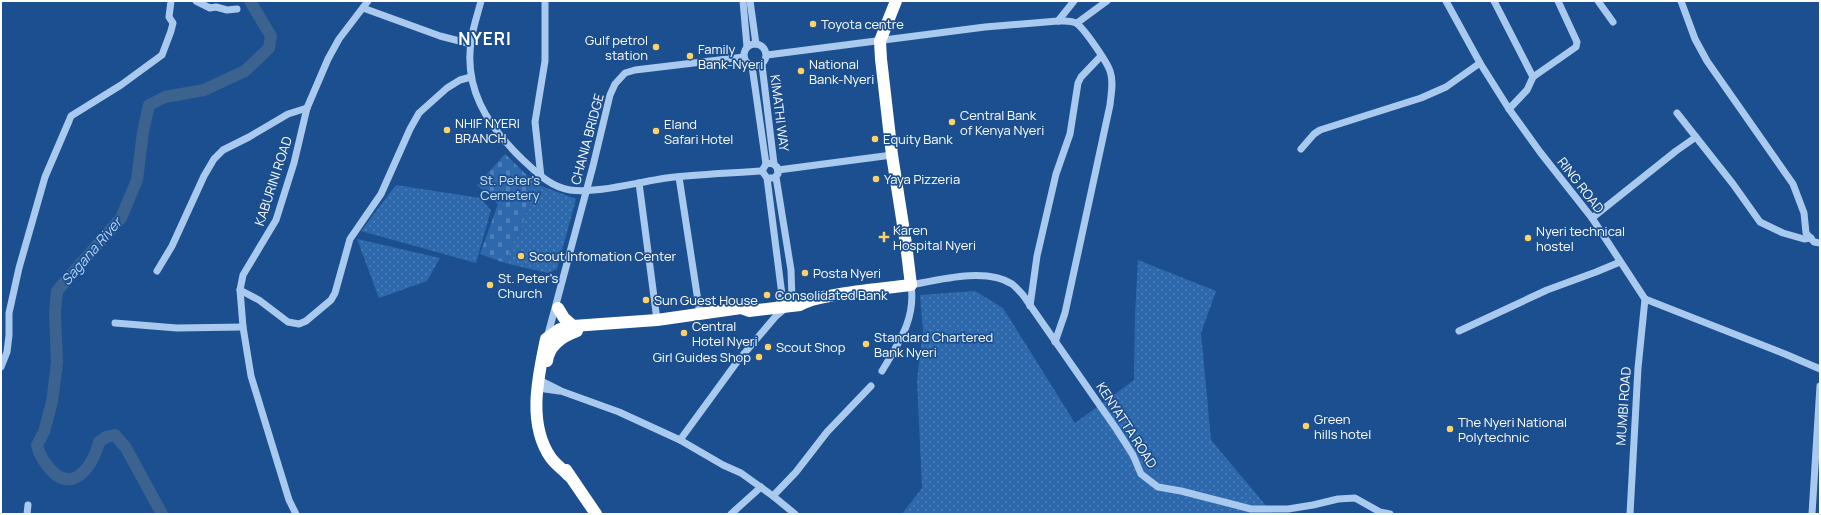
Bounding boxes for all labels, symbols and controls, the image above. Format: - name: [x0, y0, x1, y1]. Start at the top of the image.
- place label: Toyota centre: [821, 15, 904, 33]
- marker: Toyota centre: [808, 19, 818, 29]
- district label: NYERI: [458, 27, 512, 50]
- place label: Gulf petrol station: [585, 31, 648, 64]
- place label: Family Bank-Nyeri: [698, 40, 763, 73]
- marker: Gulf petrol station: [651, 42, 661, 52]
- marker: Family Bank-Nyeri: [685, 51, 695, 61]
- place label: National Bank-Nyeri: [809, 55, 874, 88]
- marker: National Bank-Nyeri: [796, 66, 806, 76]
- street label: KIMATHI WAY: [766, 74, 794, 153]
- street label: CHANIA BRIDGE: [566, 91, 608, 187]
- place label: Central Bank of Kenya Nyeri: [960, 106, 1044, 139]
- place label: NHIF NYERI BRANCH: [455, 114, 520, 147]
- place label: Eland Safari Hotel: [664, 115, 733, 148]
- marker: Central Bank of Kenya Nyeri: [947, 117, 957, 127]
- marker: NHIF NYERI BRANCH: [442, 125, 452, 135]
- marker: Eland Safari Hotel: [651, 126, 661, 136]
- place label: Equity Bank: [883, 130, 953, 148]
- street label: KABURINI ROAD: [250, 134, 296, 228]
- marker: Equity Bank: [870, 134, 880, 144]
- street label: RING ROAD: [1554, 153, 1609, 217]
- place label: Yaya Pizzeria: [884, 170, 960, 188]
- park label: St. Peter's Cemetery: [480, 171, 540, 204]
- marker: Yaya Pizzeria: [871, 174, 881, 184]
- water label: Sagana River: [56, 212, 127, 289]
- place label: Karen Hospital Nyeri: [893, 221, 976, 254]
- place label: Nyeri technical hostel: [1536, 222, 1625, 255]
- marker: Karen Hospital Nyeri: [878, 231, 890, 243]
- marker: Nyeri technical hostel: [1523, 233, 1533, 243]
- place label: Scout Infomation Center: [529, 247, 676, 265]
- marker: Scout Infomation Center: [516, 251, 526, 261]
- place label: Posta Nyeri: [813, 264, 881, 282]
- marker: Posta Nyeri: [800, 268, 810, 278]
- place label: St. Peter's Church: [498, 269, 558, 302]
- marker: St. Peter's Church: [485, 280, 495, 290]
- place label: Consolidated Bank: [775, 286, 888, 304]
- marker: Consolidated Bank: [762, 290, 772, 300]
- place label: Sun Guest House: [654, 291, 758, 309]
- marker: Sun Guest House: [641, 295, 651, 305]
- place label: Central Hotel Nyeri: [692, 317, 758, 350]
- marker: Central Hotel Nyeri: [679, 328, 689, 338]
- place label: Standard Chartered Bank Nyeri: [874, 328, 993, 361]
- place label: Scout Shop: [776, 338, 846, 356]
- marker: Standard Chartered Bank Nyeri: [861, 339, 871, 349]
- marker: Scout Shop: [763, 342, 773, 352]
- place label: Girl Guides Shop: [653, 348, 751, 366]
- marker: Girl Guides Shop: [754, 352, 764, 362]
- street label: MUMBI ROAD: [1611, 366, 1635, 446]
- street label: KENYATTA ROAD: [1092, 379, 1162, 472]
- place label: Green hills hotel: [1314, 410, 1371, 443]
- place label: The Nyeri National Polytechnic: [1458, 413, 1567, 446]
- marker: Green hills hotel: [1301, 421, 1311, 431]
- marker: The Nyeri National Polytechnic: [1445, 424, 1455, 434]

